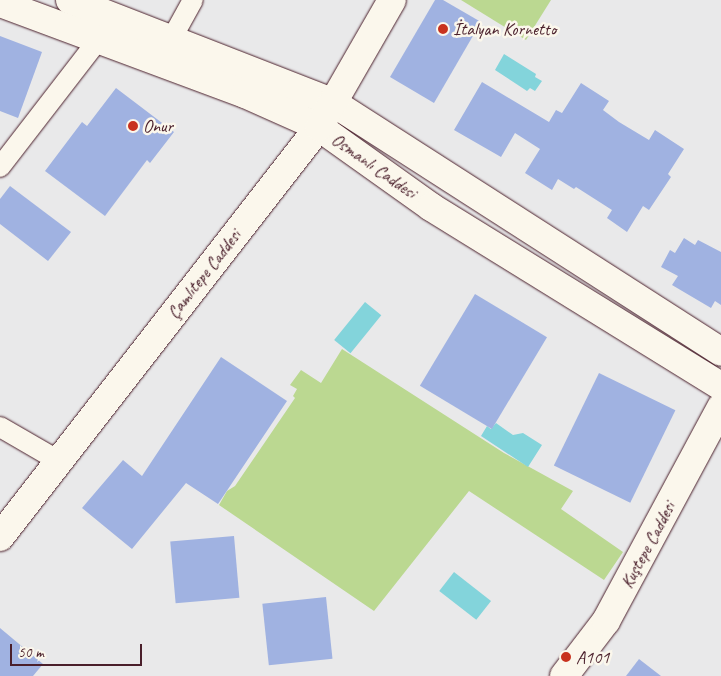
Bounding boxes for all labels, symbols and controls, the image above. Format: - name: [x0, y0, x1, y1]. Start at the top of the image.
- place label: İtalyan Kornetto: [453, 18, 556, 40]
- marker: İtalyan Kornetto: [437, 23, 449, 35]
- place label: Onur: [143, 115, 173, 137]
- marker: Onur: [127, 120, 139, 132]
- street label: Osmanlı Caddesi: [327, 129, 421, 203]
- street label: Çamlıtepe Caddesi: [162, 225, 246, 323]
- street label: Kuştepe Caddesi: [616, 498, 680, 592]
- scale bar: [12, 634, 145, 666]
- text: 50 m: [18, 643, 44, 662]
- place label: A101: [576, 646, 609, 668]
- marker: A101: [560, 651, 572, 663]

